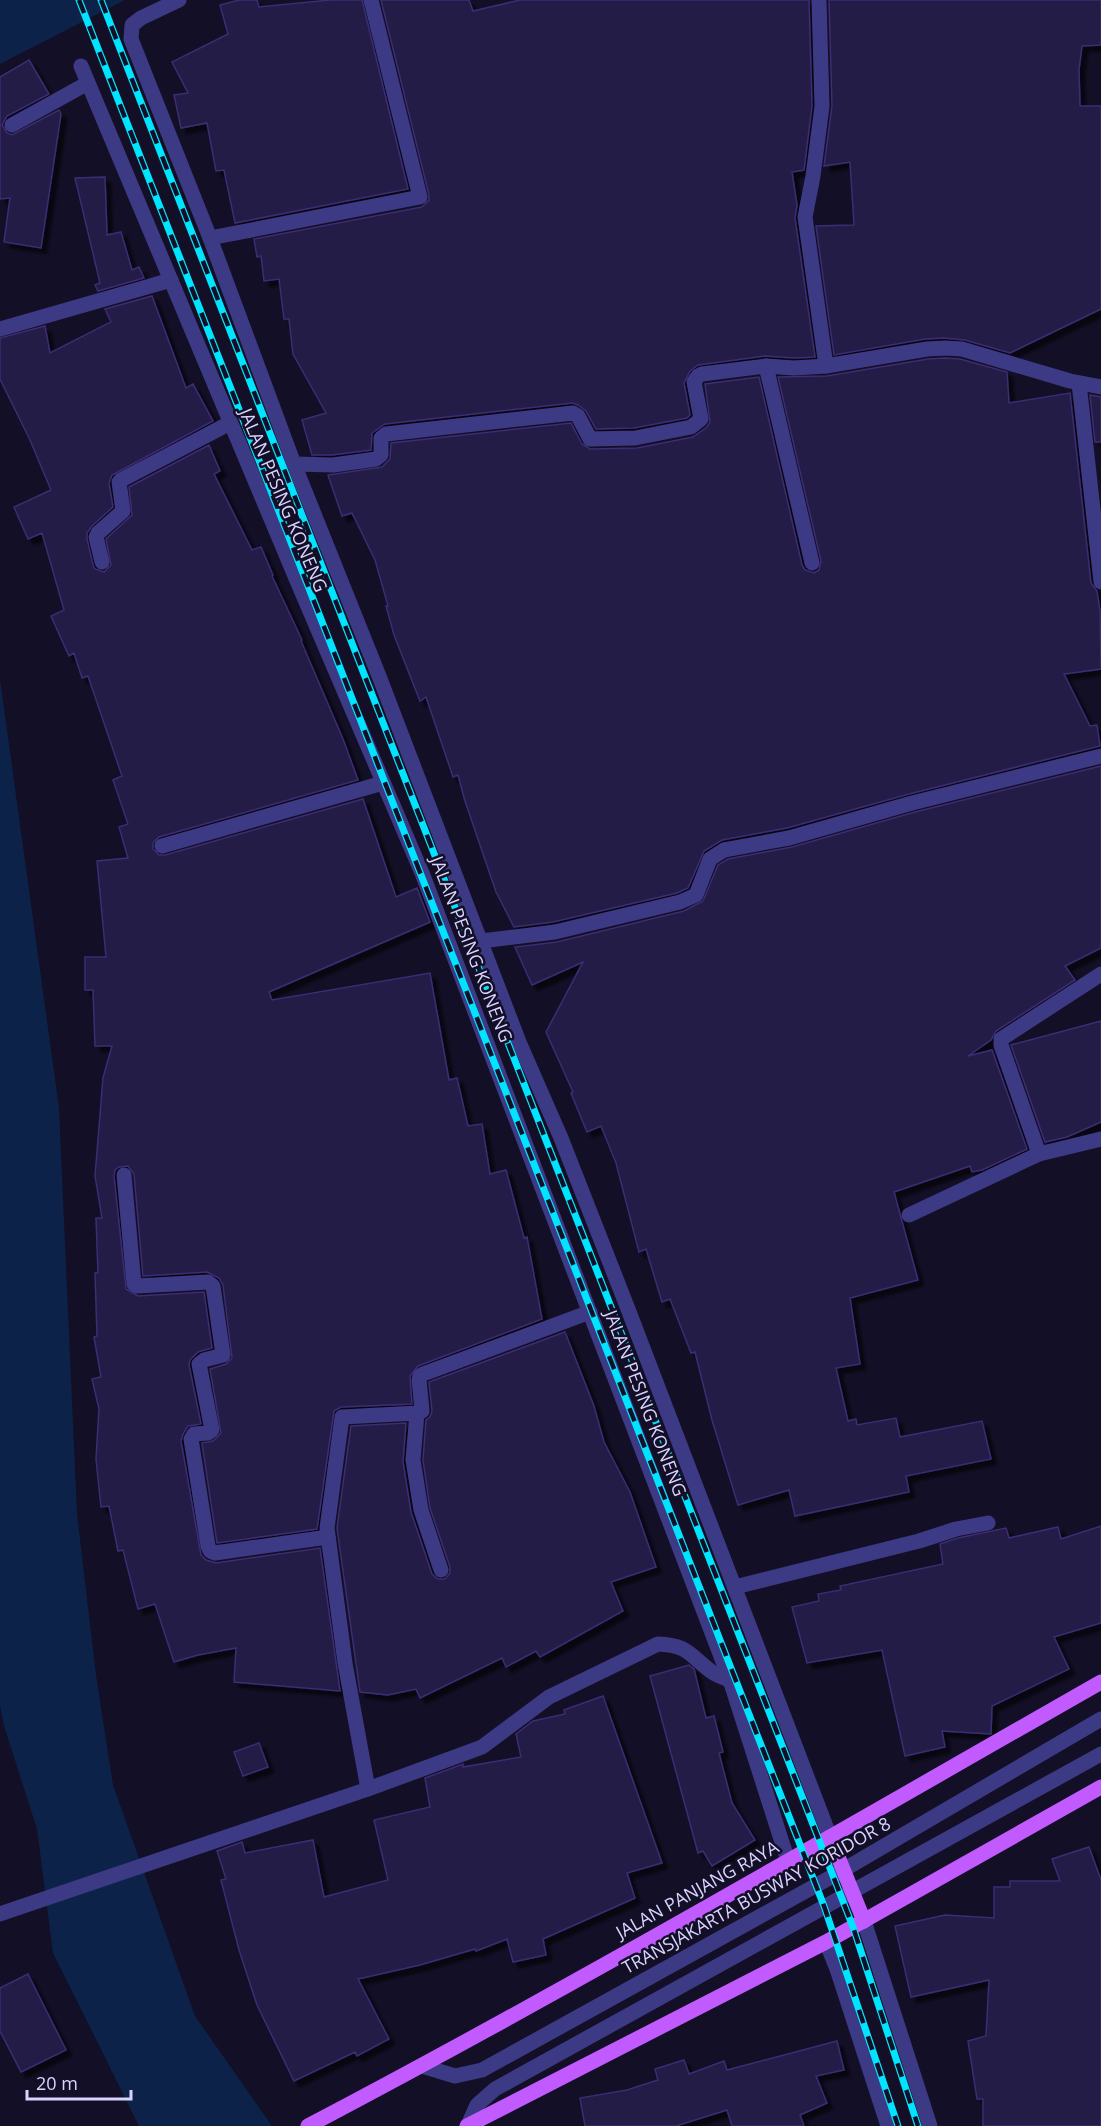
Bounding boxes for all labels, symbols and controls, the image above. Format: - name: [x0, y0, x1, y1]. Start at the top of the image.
- street label: JALAN PESING KONENG: [234, 403, 334, 596]
- street label: JALAN PESING KONENG: [425, 851, 519, 1045]
- street label: JALAN PESING KONENG: [599, 1305, 693, 1499]
- street label: TRANSJAKARTA BUSWAY KORIDOR 8: [618, 1811, 894, 1979]
- street label: JALAN PANJANG RAYA: [610, 1834, 783, 1945]
- scale bar: [27, 2063, 130, 2101]
- text: 20 m: [36, 2071, 78, 2095]

